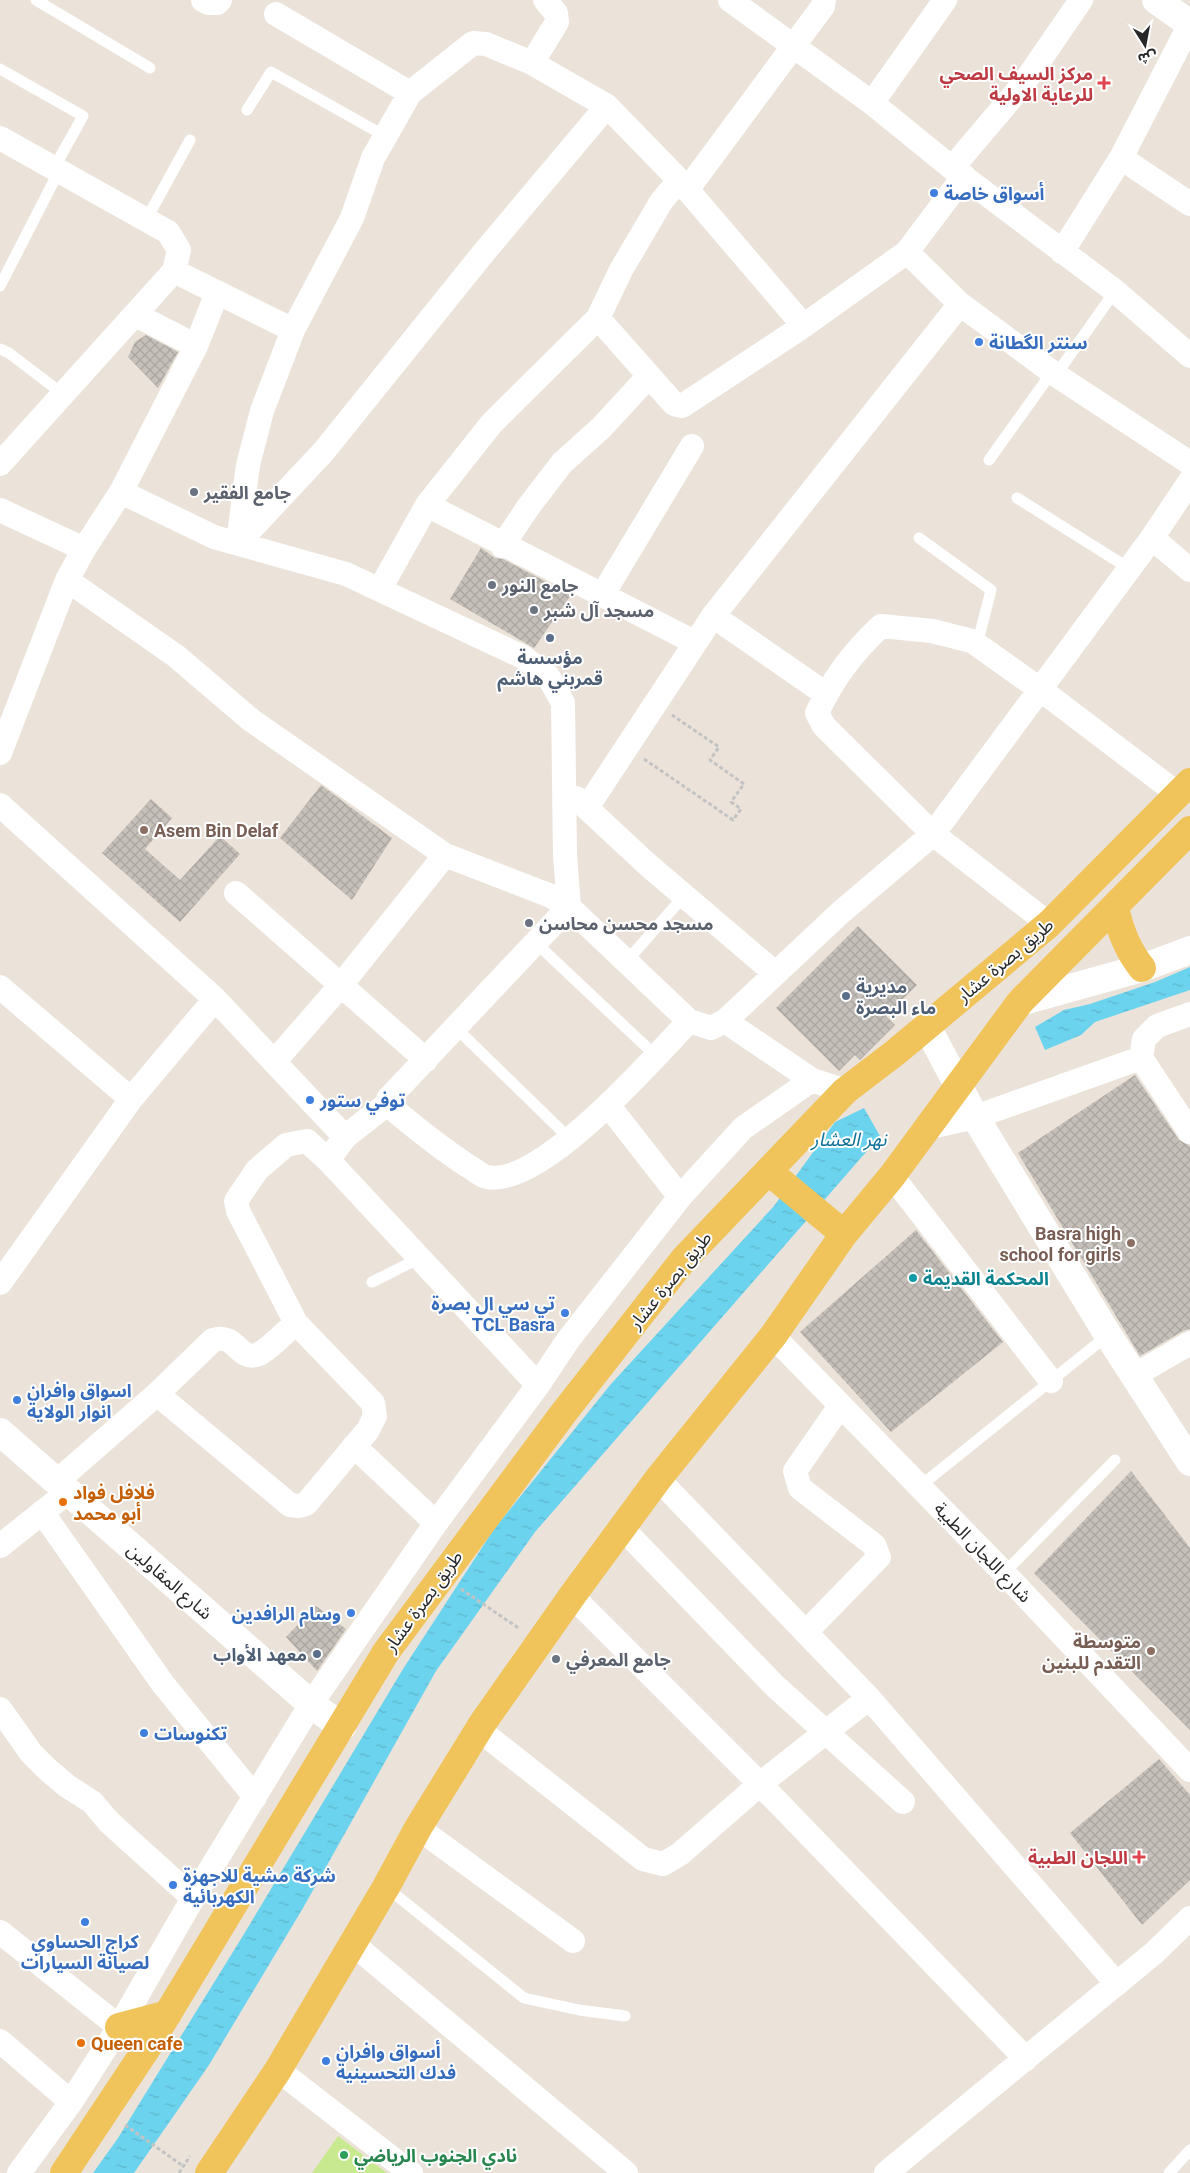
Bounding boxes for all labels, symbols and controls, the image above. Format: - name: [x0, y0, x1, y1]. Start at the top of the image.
- north arrow: [1120, 20, 1170, 70]
- text: ش: [1137, 48, 1158, 67]
- place label: مركز السيف الصحي للرعاية الاولية: [939, 63, 1093, 106]
- marker: مركز السيف الصحي للرعاية الاولية: [1097, 76, 1111, 90]
- place label: أسواق خاصة: [944, 181, 1044, 204]
- marker: أسواق خاصة: [928, 187, 940, 199]
- place label: سنتر الگطانة: [989, 332, 1088, 354]
- marker: سنتر الگطانة: [973, 336, 985, 348]
- place label: جامع الفقير: [203, 482, 291, 506]
- marker: جامع الفقير: [188, 486, 200, 498]
- place label: جامع النور: [501, 575, 578, 599]
- marker: جامع النور: [486, 579, 498, 591]
- place label: مسجد آل شبر: [543, 600, 654, 622]
- marker: مسجد آل شبر: [528, 604, 540, 616]
- marker: مؤسسة قمربني هاشم: [544, 632, 556, 644]
- place label: مؤسسة قمربني هاشم: [497, 647, 603, 693]
- place label: Asem Bin Delaf: [154, 820, 279, 841]
- marker: Asem Bin Delaf: [138, 824, 150, 836]
- place label: مسجد محسن محاسن: [539, 913, 713, 934]
- street label: طريق بصرة عشار: [952, 914, 1058, 1008]
- marker: مسجد محسن محاسن: [523, 917, 535, 929]
- place label: مديرية ماء البصرة: [856, 976, 936, 1019]
- marker: مديرية ماء البصرة: [840, 990, 852, 1002]
- place label: توفي ستور: [319, 1090, 406, 1115]
- marker: توفي ستور: [304, 1094, 316, 1106]
- water label: نهر العشار: [810, 1128, 888, 1151]
- place label: Basra high school for girls: [999, 1223, 1121, 1265]
- street label: طريق بصرة عشار: [624, 1227, 717, 1334]
- marker: Basra high school for girls: [1125, 1237, 1137, 1249]
- place label: المحكمة القديمة: [923, 1268, 1049, 1289]
- marker: المحكمة القديمة: [907, 1272, 919, 1284]
- place label: تي سي ال بصرة TCL Basra: [431, 1293, 556, 1335]
- marker: تي سي ال بصرة TCL Basra: [559, 1307, 571, 1319]
- place label: اسواق وافران انوار الولاية: [27, 1380, 132, 1423]
- marker: اسواق وافران انوار الولاية: [11, 1394, 23, 1406]
- place label: فلافل فواد أبو محمد: [73, 1482, 155, 1524]
- marker: فلافل فواد أبو محمد: [57, 1496, 69, 1508]
- street label: شارع اللجان الطبية: [927, 1498, 1036, 1609]
- street label: شارع المقاولين: [121, 1538, 217, 1627]
- street label: طريق بصرة عشار: [379, 1547, 467, 1657]
- place label: وسام الرافدين: [232, 1603, 341, 1627]
- marker: وسام الرافدين: [345, 1607, 357, 1619]
- place label: متوسطة التقدم للبنين: [1042, 1631, 1141, 1676]
- place label: معهد الأواب: [213, 1643, 307, 1665]
- marker: متوسطة التقدم للبنين: [1145, 1645, 1157, 1657]
- marker: معهد الأواب: [311, 1648, 323, 1660]
- place label: جامع المعرفي: [566, 1649, 671, 1674]
- marker: جامع المعرفي: [550, 1653, 562, 1665]
- place label: تكنوسات: [154, 1723, 228, 1744]
- marker: تكنوسات: [138, 1727, 150, 1739]
- place label: اللجان الطبية: [1028, 1847, 1128, 1868]
- marker: اللجان الطبية: [1132, 1850, 1146, 1864]
- place label: شركة مشية للاجهزة الكهربائية: [183, 1865, 336, 1908]
- marker: شركة مشية للاجهزة الكهربائية: [167, 1879, 179, 1891]
- marker: كراج الحساوي لصيانة السيارات: [79, 1916, 91, 1928]
- place label: كراج الحساوي لصيانة السيارات: [21, 1931, 149, 1974]
- place label: Queen cafe: [91, 2033, 183, 2054]
- marker: Queen cafe: [75, 2037, 87, 2049]
- place label: أسواق وافران فدك التحسينية: [336, 2039, 456, 2083]
- marker: أسواق وافران فدك التحسينية: [320, 2055, 332, 2067]
- place label: نادي الجنوب الرياضي: [354, 2145, 517, 2170]
- marker: نادي الجنوب الرياضي: [338, 2149, 350, 2161]

